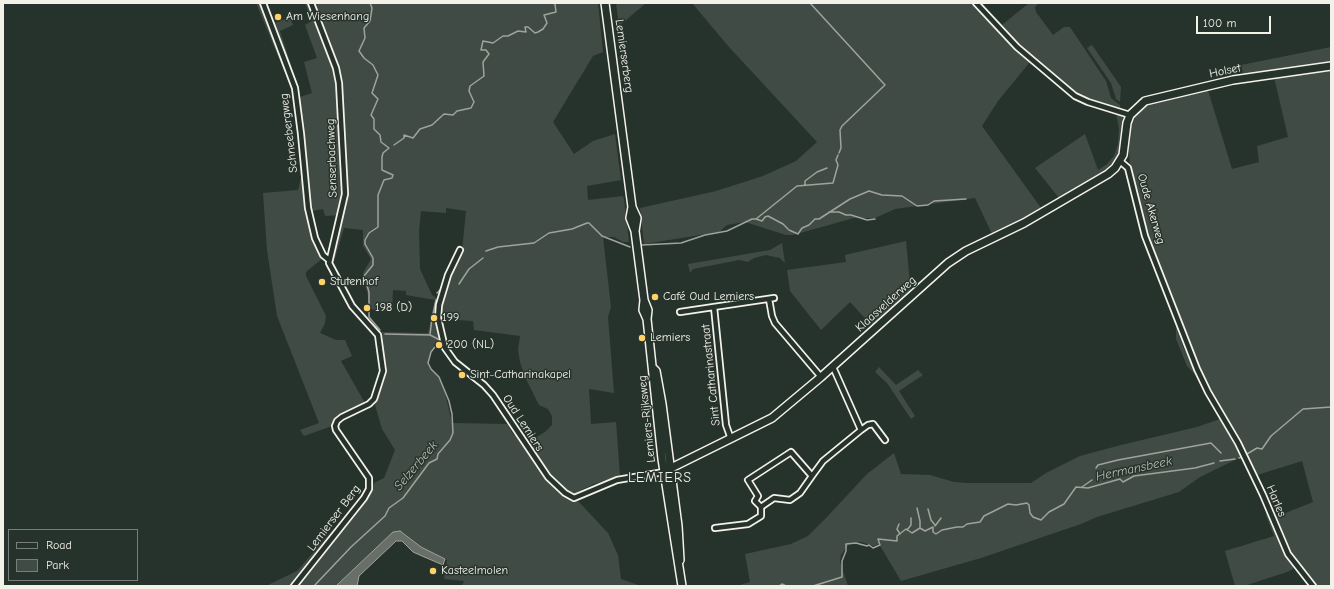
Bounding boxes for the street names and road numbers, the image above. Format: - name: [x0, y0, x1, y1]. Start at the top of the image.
- street label: Lemierserberg: [612, 18, 636, 94]
- street label: Holset: [1208, 61, 1242, 81]
- street label: Schneebergweg: [277, 92, 301, 174]
- street label: Senserbachweg: [323, 118, 341, 198]
- street label: Oude Akerweg: [1134, 172, 1168, 246]
- street label: Klaasvelderweg: [853, 273, 919, 335]
- street label: Sint Catharinastraat: [699, 323, 723, 427]
- street label: Lemiers-Rijksweg: [635, 375, 659, 463]
- street label: Oud Lemiers: [499, 392, 547, 454]
- street label: Lemierser Berg: [304, 482, 364, 554]
- street label: Harles: [1263, 483, 1289, 519]

